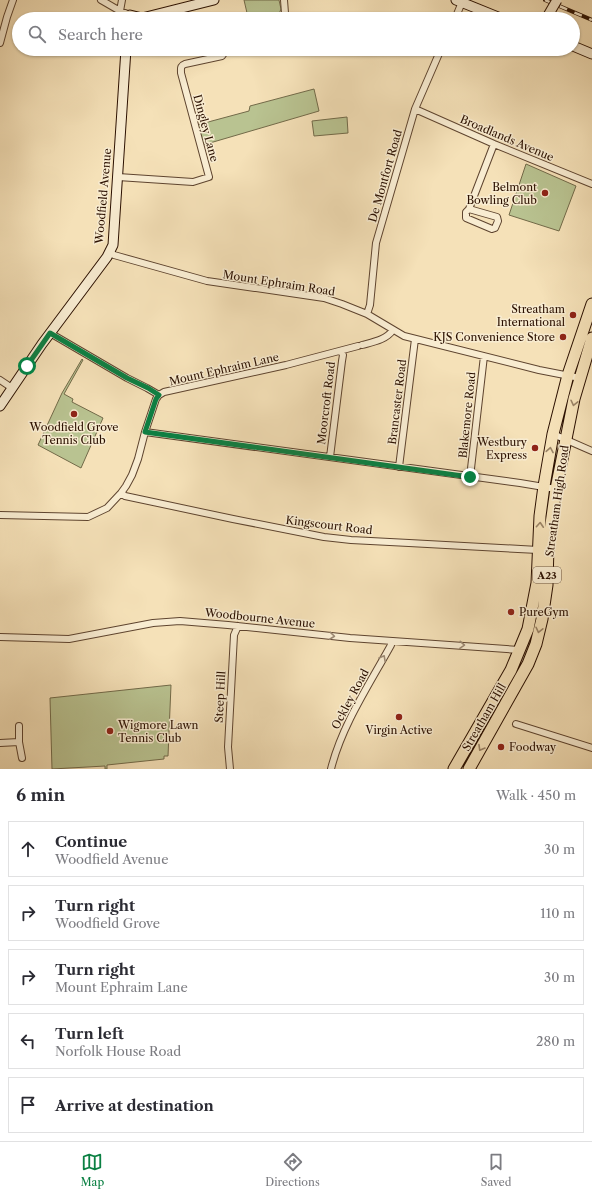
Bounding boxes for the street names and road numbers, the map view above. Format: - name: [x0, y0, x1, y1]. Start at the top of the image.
- street label: Dingley Lane: [190, 93, 222, 163]
- street label: Broadlands Avenue: [458, 112, 556, 164]
- street label: De Montfort Road: [365, 128, 405, 224]
- street label: Woodfield Avenue: [92, 148, 114, 245]
- street label: Mount Ephraim Road: [222, 267, 336, 299]
- street label: Mount Ephraim Lane: [168, 350, 280, 388]
- street label: Brancaster Road: [385, 358, 409, 445]
- street label: Moorcroft Road: [314, 360, 338, 445]
- street label: Blakemore Road: [456, 371, 479, 459]
- street label: Streatham High Road: [542, 444, 572, 558]
- street label: Kingscourt Road: [285, 513, 373, 537]
- road number: A23: [533, 567, 561, 583]
- street label: Woodbourne Avenue: [203, 605, 316, 631]
- street label: Ockley Road: [328, 666, 372, 732]
- street label: Steep Hill: [212, 670, 228, 723]
- street label: Streatham Hill: [459, 680, 509, 753]

